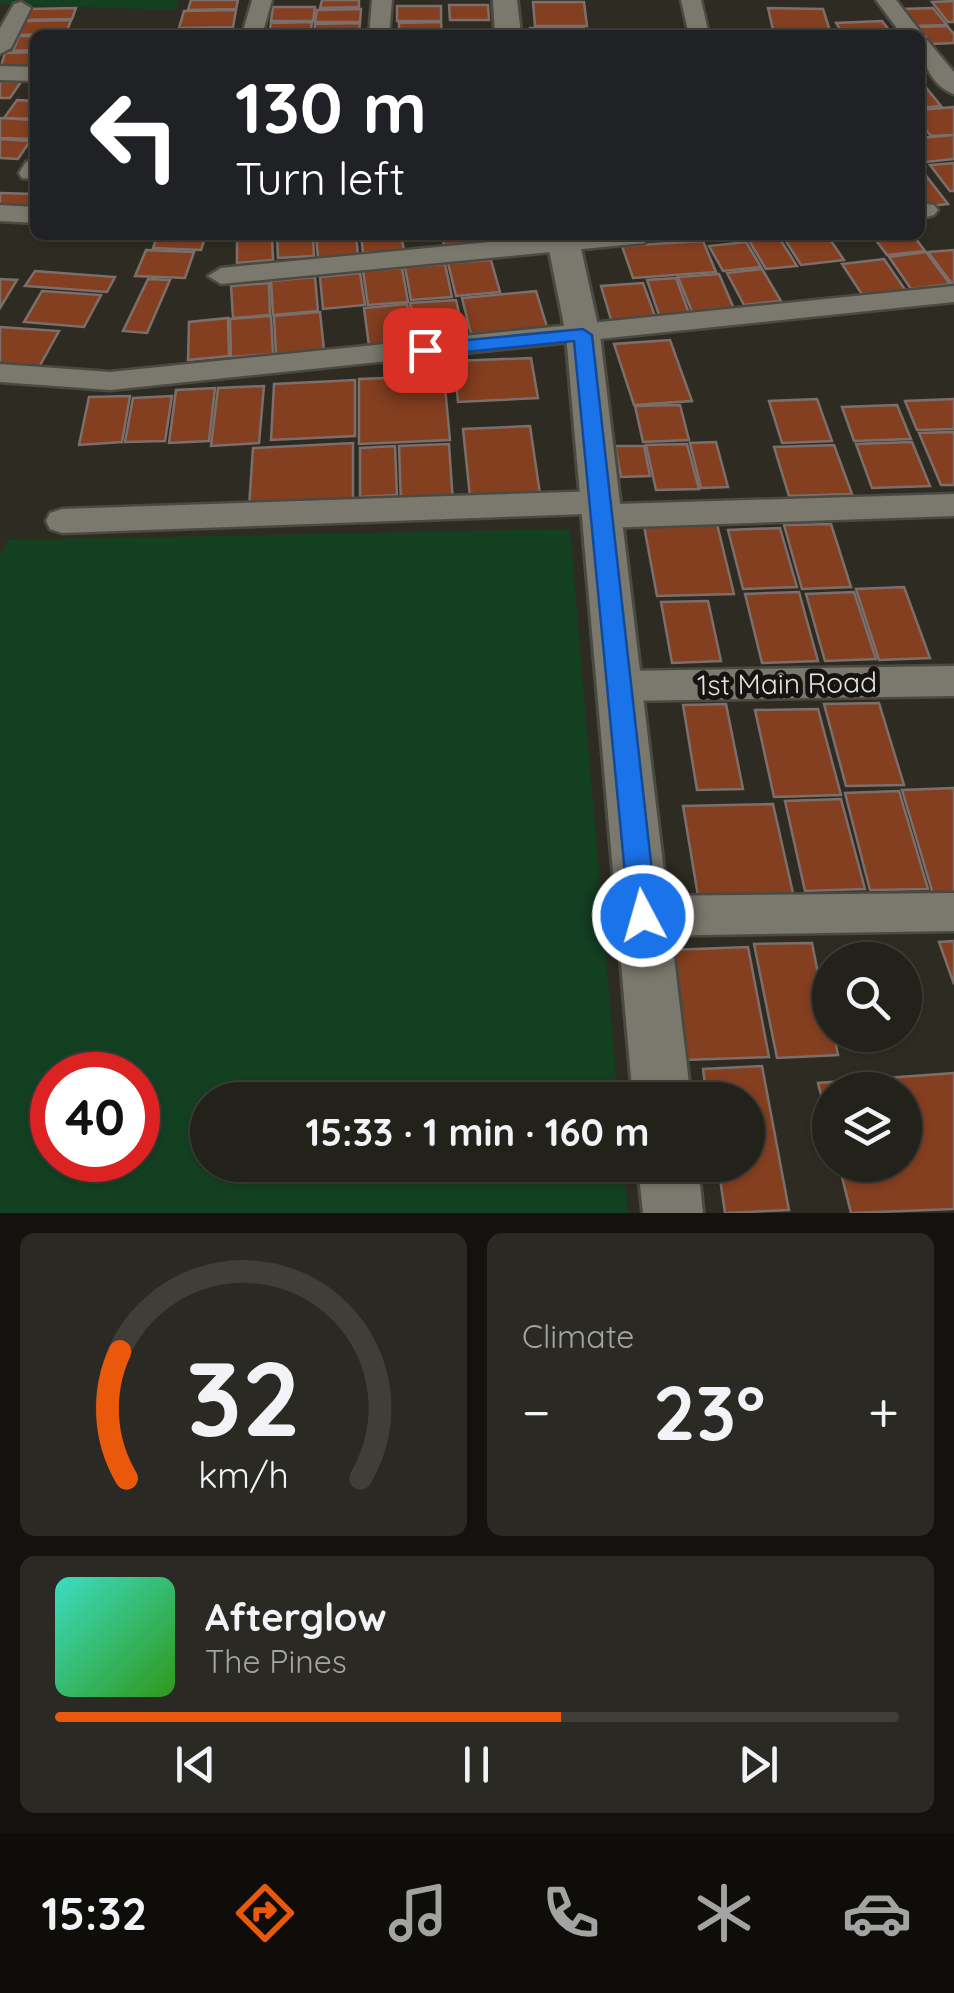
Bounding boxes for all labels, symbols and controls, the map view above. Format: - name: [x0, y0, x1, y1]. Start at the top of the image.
- text: 130 m: [235, 63, 427, 151]
- icon: left: [70, 70, 200, 200]
- text: Turn left: [235, 150, 405, 206]
- pin: [383, 308, 468, 393]
- icon: arrive: [398, 323, 453, 378]
- street label: 1st Main Road: [697, 664, 877, 702]
- position arrow: [591, 864, 695, 968]
- map controls: [812, 942, 922, 1182]
- button: search: [812, 942, 922, 1052]
- speed limit sign: 40: [30, 1052, 160, 1182]
- button: layers: [812, 1072, 922, 1182]
- text: 15:33 · 1 min · 160 m: [305, 1108, 650, 1156]
- text: Climate: [522, 1316, 634, 1356]
- text: 32: [186, 1332, 301, 1462]
- text: 23°: [653, 1365, 766, 1459]
- text: −: [522, 1377, 551, 1446]
- text: +: [868, 1377, 899, 1446]
- text: km/h: [198, 1452, 289, 1497]
- text: Afterglow: [205, 1593, 387, 1641]
- text: The Pines: [205, 1641, 347, 1681]
- icon: previous: [168, 1737, 223, 1792]
- icon: pause: [449, 1737, 504, 1792]
- icon: next: [731, 1737, 786, 1792]
- icon: directions: [230, 1878, 300, 1948]
- icon: music: [383, 1878, 453, 1948]
- icon: phone: [536, 1878, 606, 1948]
- icon: climate: [689, 1878, 759, 1948]
- icon: car: [842, 1878, 912, 1948]
- text: 15:32: [42, 1885, 147, 1941]

